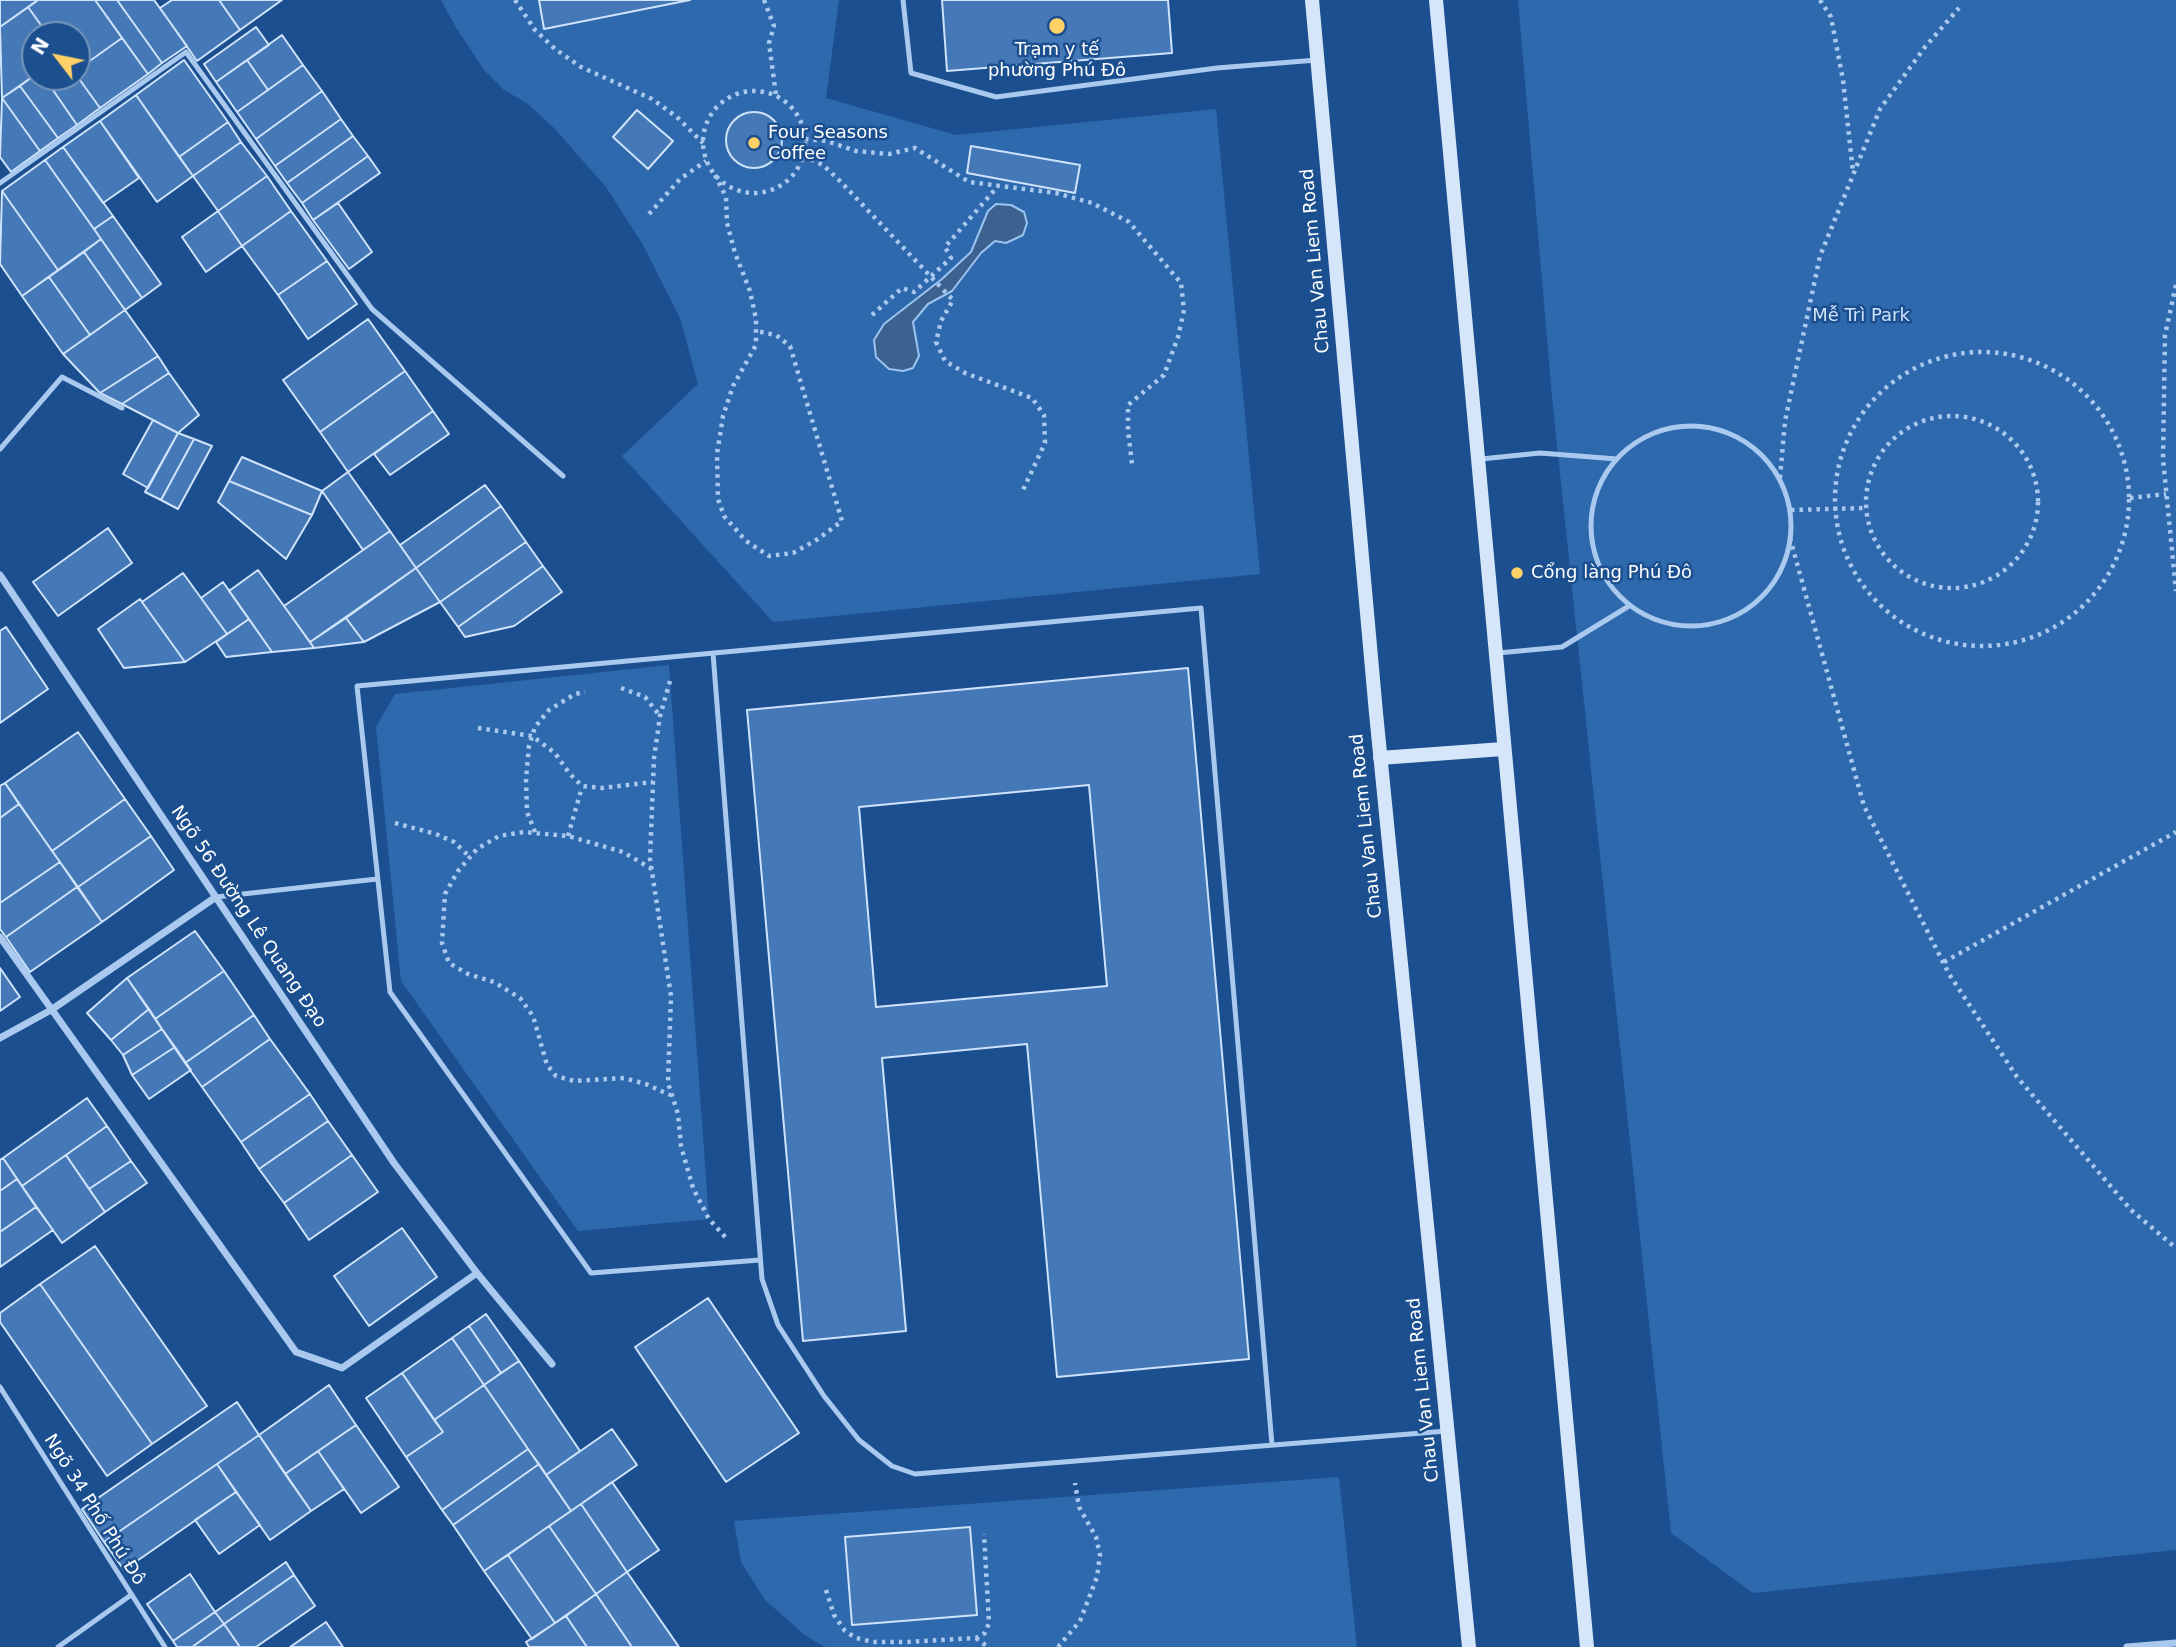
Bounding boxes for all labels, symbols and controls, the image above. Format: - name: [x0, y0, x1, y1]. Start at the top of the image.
- marker: Trạm y tế phường Phú Đô: [1047, 16, 1067, 36]
- north arrow: [21, 21, 91, 91]
- text: N: [26, 33, 53, 59]
- place label: Trạm y tế phường Phú Đô: [988, 39, 1126, 82]
- place label: Four Seasons Coffee: [768, 122, 888, 164]
- marker: Four Seasons Coffee: [746, 135, 762, 151]
- street label: Chau Van Liem Road: [1297, 168, 1335, 354]
- park label: Mễ Trì Park: [1812, 305, 1910, 327]
- place label: Cổng làng Phú Đô: [1531, 562, 1692, 584]
- marker: Cổng làng Phú Đô: [1509, 565, 1525, 581]
- street label: Chau Van Liem Road: [1347, 733, 1387, 919]
- street label: Ngõ 56 Đường Lê Quang Đạo: [166, 802, 330, 1032]
- street label: Chau Van Liem Road: [1404, 1297, 1444, 1483]
- street label: Ngõ 34 Phố Phú Đô: [39, 1431, 149, 1589]

